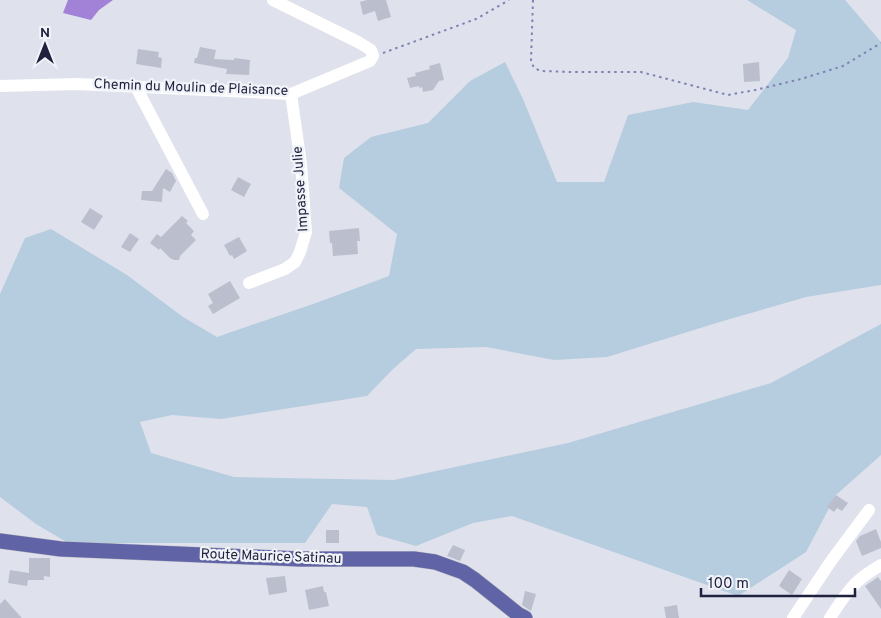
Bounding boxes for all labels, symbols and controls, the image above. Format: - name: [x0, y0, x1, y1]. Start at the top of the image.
- north arrow: [20, 20, 70, 70]
- text: N: [40, 25, 50, 42]
- street label: Chemin du Moulin de Plaisance: [93, 76, 289, 100]
- street label: Impasse Julie: [290, 146, 312, 232]
- street label: Route Maurice Satinau: [200, 546, 342, 568]
- scale bar: [701, 566, 855, 598]
- text: 100 m: [708, 575, 749, 594]

